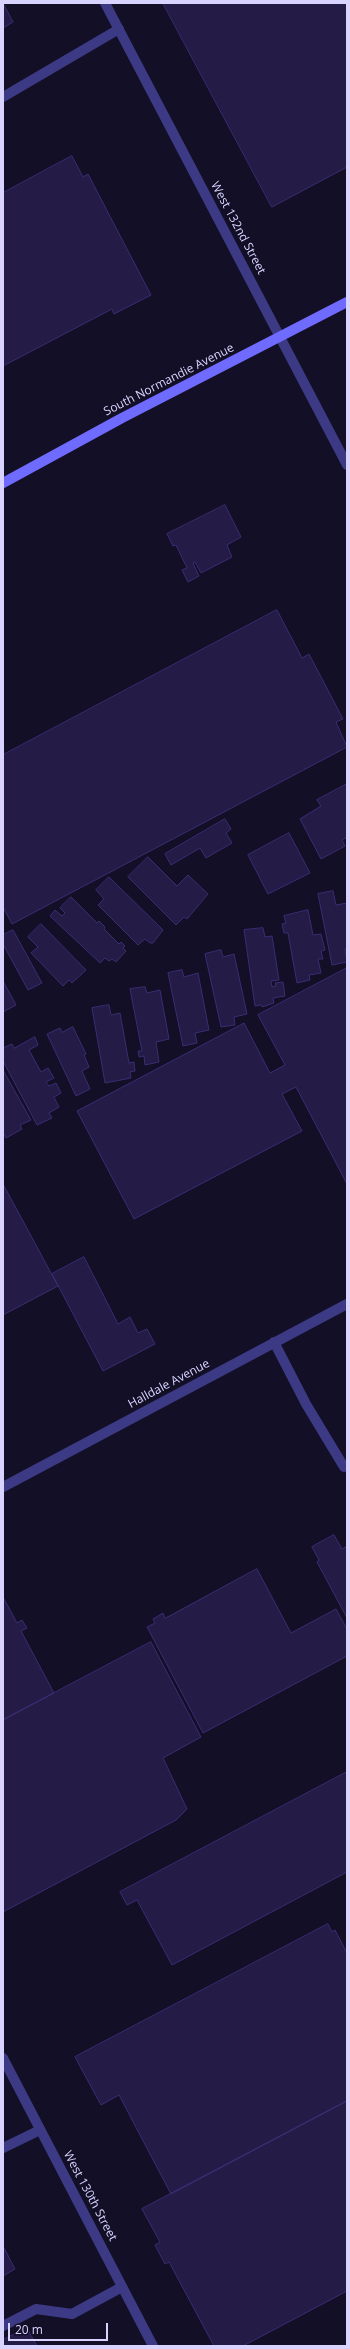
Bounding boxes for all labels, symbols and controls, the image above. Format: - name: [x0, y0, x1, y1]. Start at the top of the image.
- street label: West 132nd Street: [208, 179, 268, 277]
- street label: South Normandie Avenue: [101, 341, 237, 419]
- street label: Halldale Avenue: [126, 1356, 212, 1412]
- street label: West 130th Street: [60, 2149, 120, 2243]
- scale bar: [10, 2315, 110, 2341]
- text: 20 m: [15, 2321, 43, 2338]

